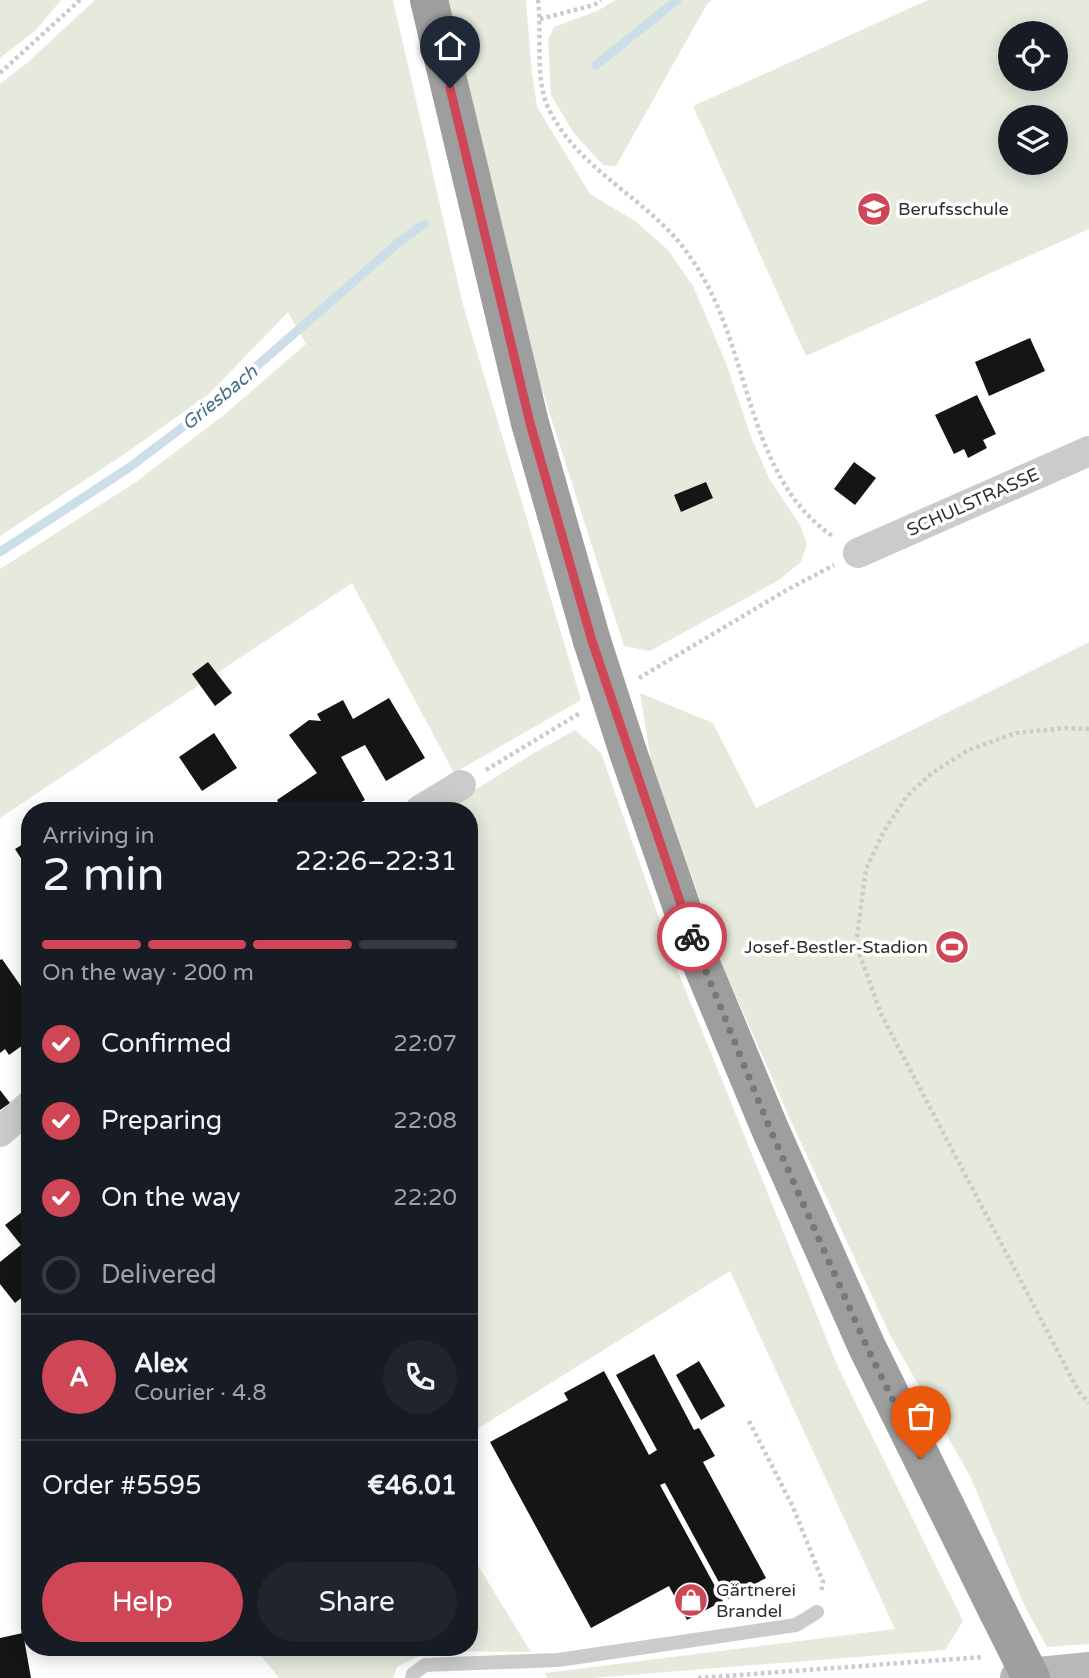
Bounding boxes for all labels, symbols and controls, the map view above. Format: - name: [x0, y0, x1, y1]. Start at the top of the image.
- pin: [420, 16, 480, 88]
- map controls: [998, 21, 1068, 175]
- button: locate: [998, 21, 1068, 91]
- icon: home: [431, 27, 469, 65]
- button: layers: [998, 105, 1068, 175]
- school or university icon: Berufsschule: [855, 190, 893, 228]
- place label: Berufsschule: [898, 198, 1009, 220]
- water label: Griesbach: [177, 360, 262, 435]
- street label: SCHULSTRASSE: [903, 463, 1043, 541]
- text: Arriving in: [42, 822, 155, 850]
- text: 22:26–22:31: [295, 846, 457, 877]
- text: 2 min: [42, 848, 165, 903]
- courier: [657, 902, 727, 972]
- icon: bike: [673, 918, 711, 956]
- sports icon: Josef-Bestler-Stadion: [933, 928, 971, 966]
- place label: Josef-Bestler-Stadion: [744, 936, 928, 958]
- text: On the way · 200 m: [42, 959, 254, 987]
- icon: check: [42, 1025, 80, 1063]
- text: Confirmed: [101, 1028, 231, 1059]
- text: 22:07: [393, 1030, 457, 1058]
- icon: check: [42, 1102, 80, 1140]
- text: Preparing: [101, 1105, 222, 1136]
- text: 22:08: [393, 1107, 457, 1135]
- icon: check: [42, 1179, 80, 1217]
- text: On the way: [101, 1182, 241, 1213]
- text: 22:20: [393, 1184, 457, 1212]
- text: Delivered: [101, 1259, 217, 1290]
- button: phone: [383, 1340, 457, 1414]
- text: Alex: [134, 1348, 188, 1379]
- text: A: [69, 1362, 89, 1393]
- text: Courier · 4.8: [134, 1379, 267, 1407]
- pin: [891, 1386, 951, 1458]
- icon: bag: [902, 1397, 940, 1435]
- text: Order #5595: [42, 1470, 202, 1501]
- text: €46.01: [367, 1470, 457, 1501]
- button: Help: [42, 1562, 243, 1642]
- button: Share: [257, 1562, 457, 1642]
- place label: Gärtnerei Brandel: [716, 1579, 796, 1622]
- shop icon: Gärtnerei Brandel: [672, 1581, 710, 1619]

